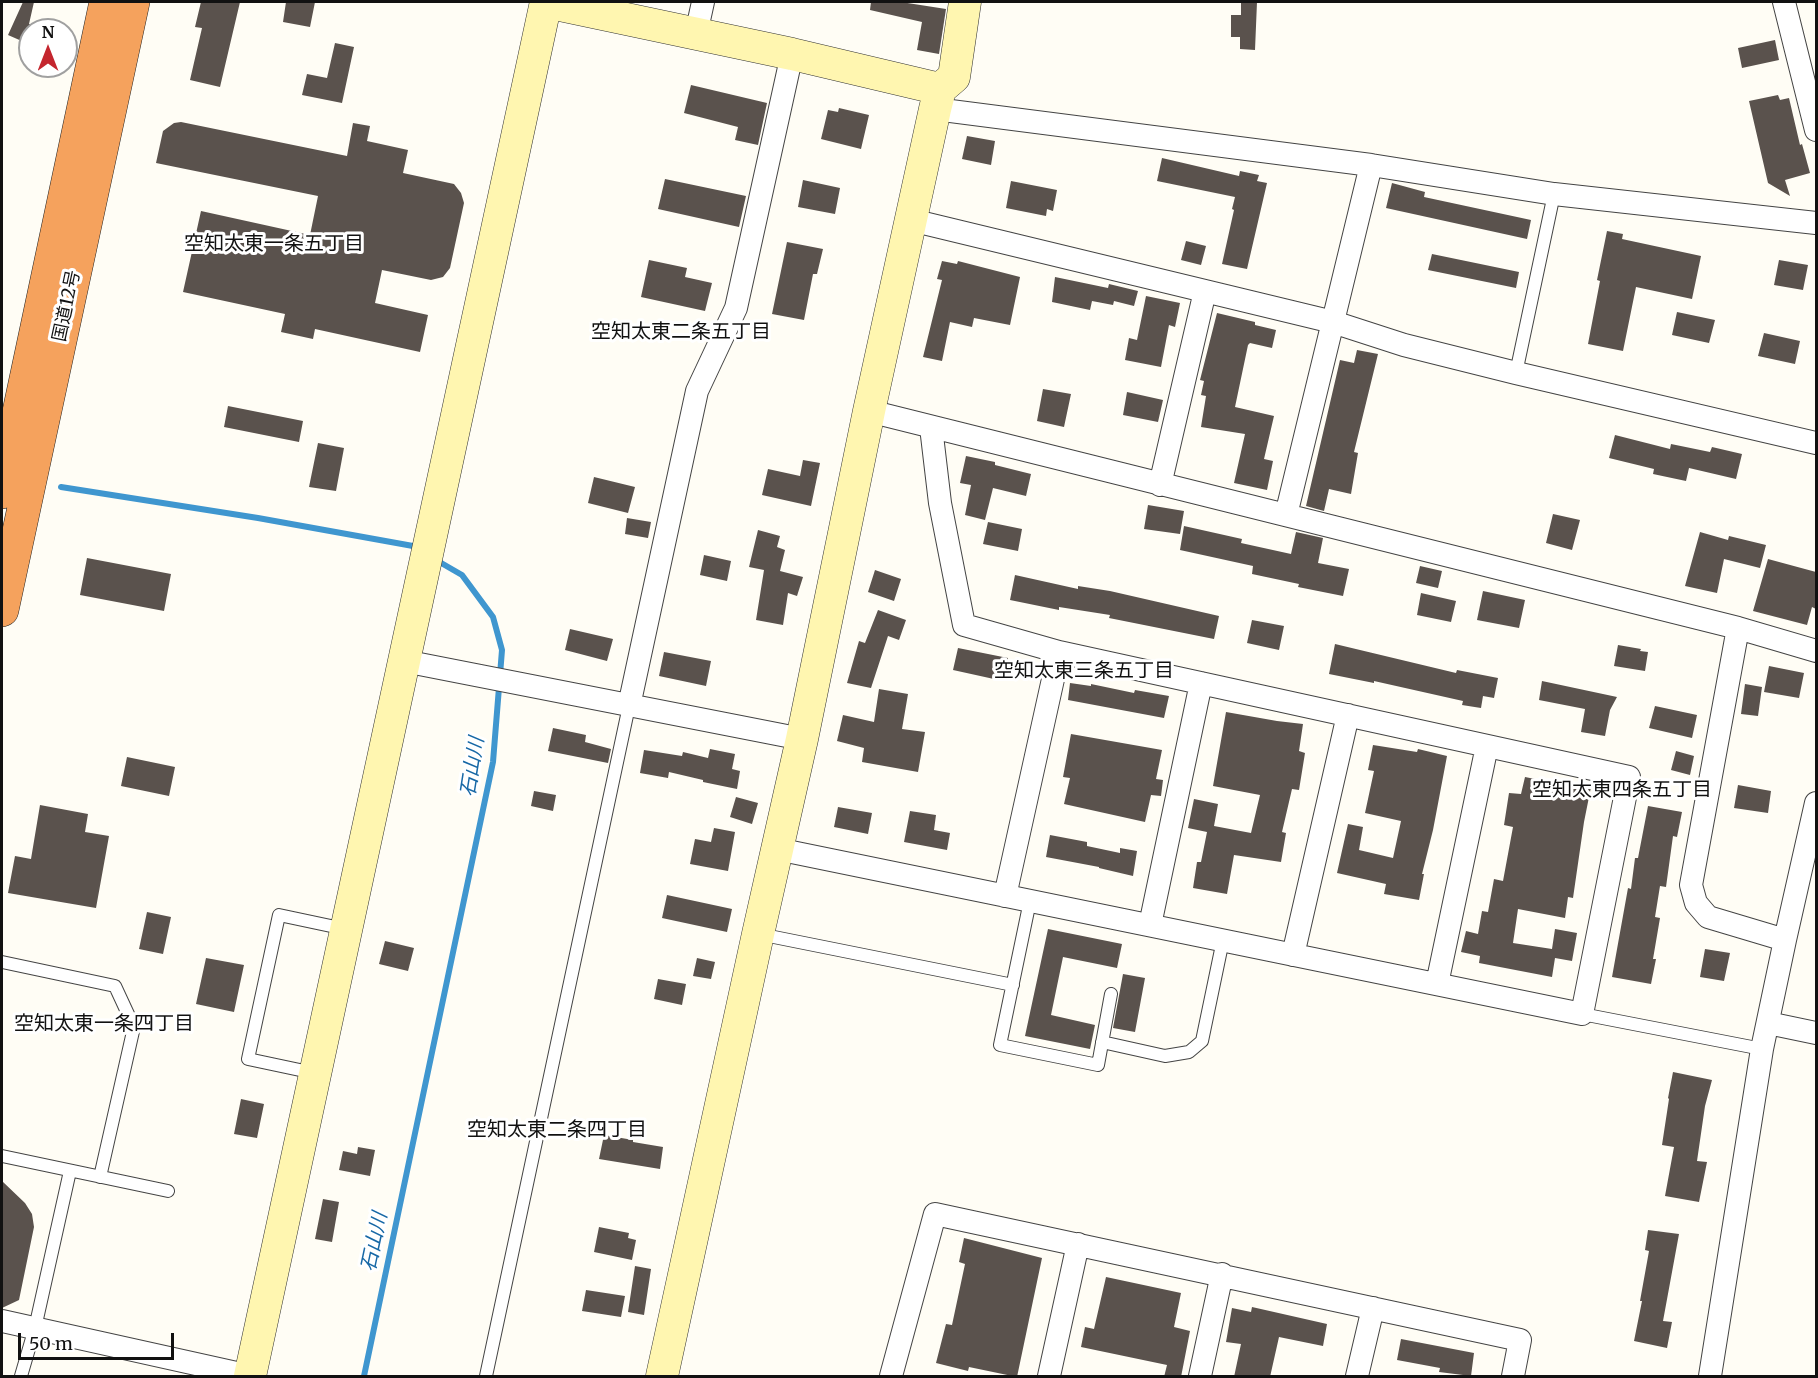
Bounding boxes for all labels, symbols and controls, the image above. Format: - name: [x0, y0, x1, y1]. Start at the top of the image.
- north arrow: [18, 18, 78, 78]
- text: N: [42, 22, 54, 42]
- district label: 空知太東一条五丁目: [184, 232, 364, 256]
- street label: 国道12号: [49, 268, 85, 344]
- district label: 空知太東二条五丁目: [591, 320, 771, 344]
- district label: 空知太東三条五丁目: [994, 659, 1174, 683]
- water label: 石山川: [456, 735, 490, 799]
- district label: 空知太東四条五丁目: [1532, 778, 1712, 802]
- district label: 空知太東一条四丁目: [14, 1012, 194, 1036]
- district label: 空知太東二条四丁目: [467, 1118, 647, 1142]
- water label: 石山川: [357, 1210, 393, 1274]
- scale bar: [21, 1321, 177, 1359]
- text: 50 m: [29, 1332, 73, 1355]

